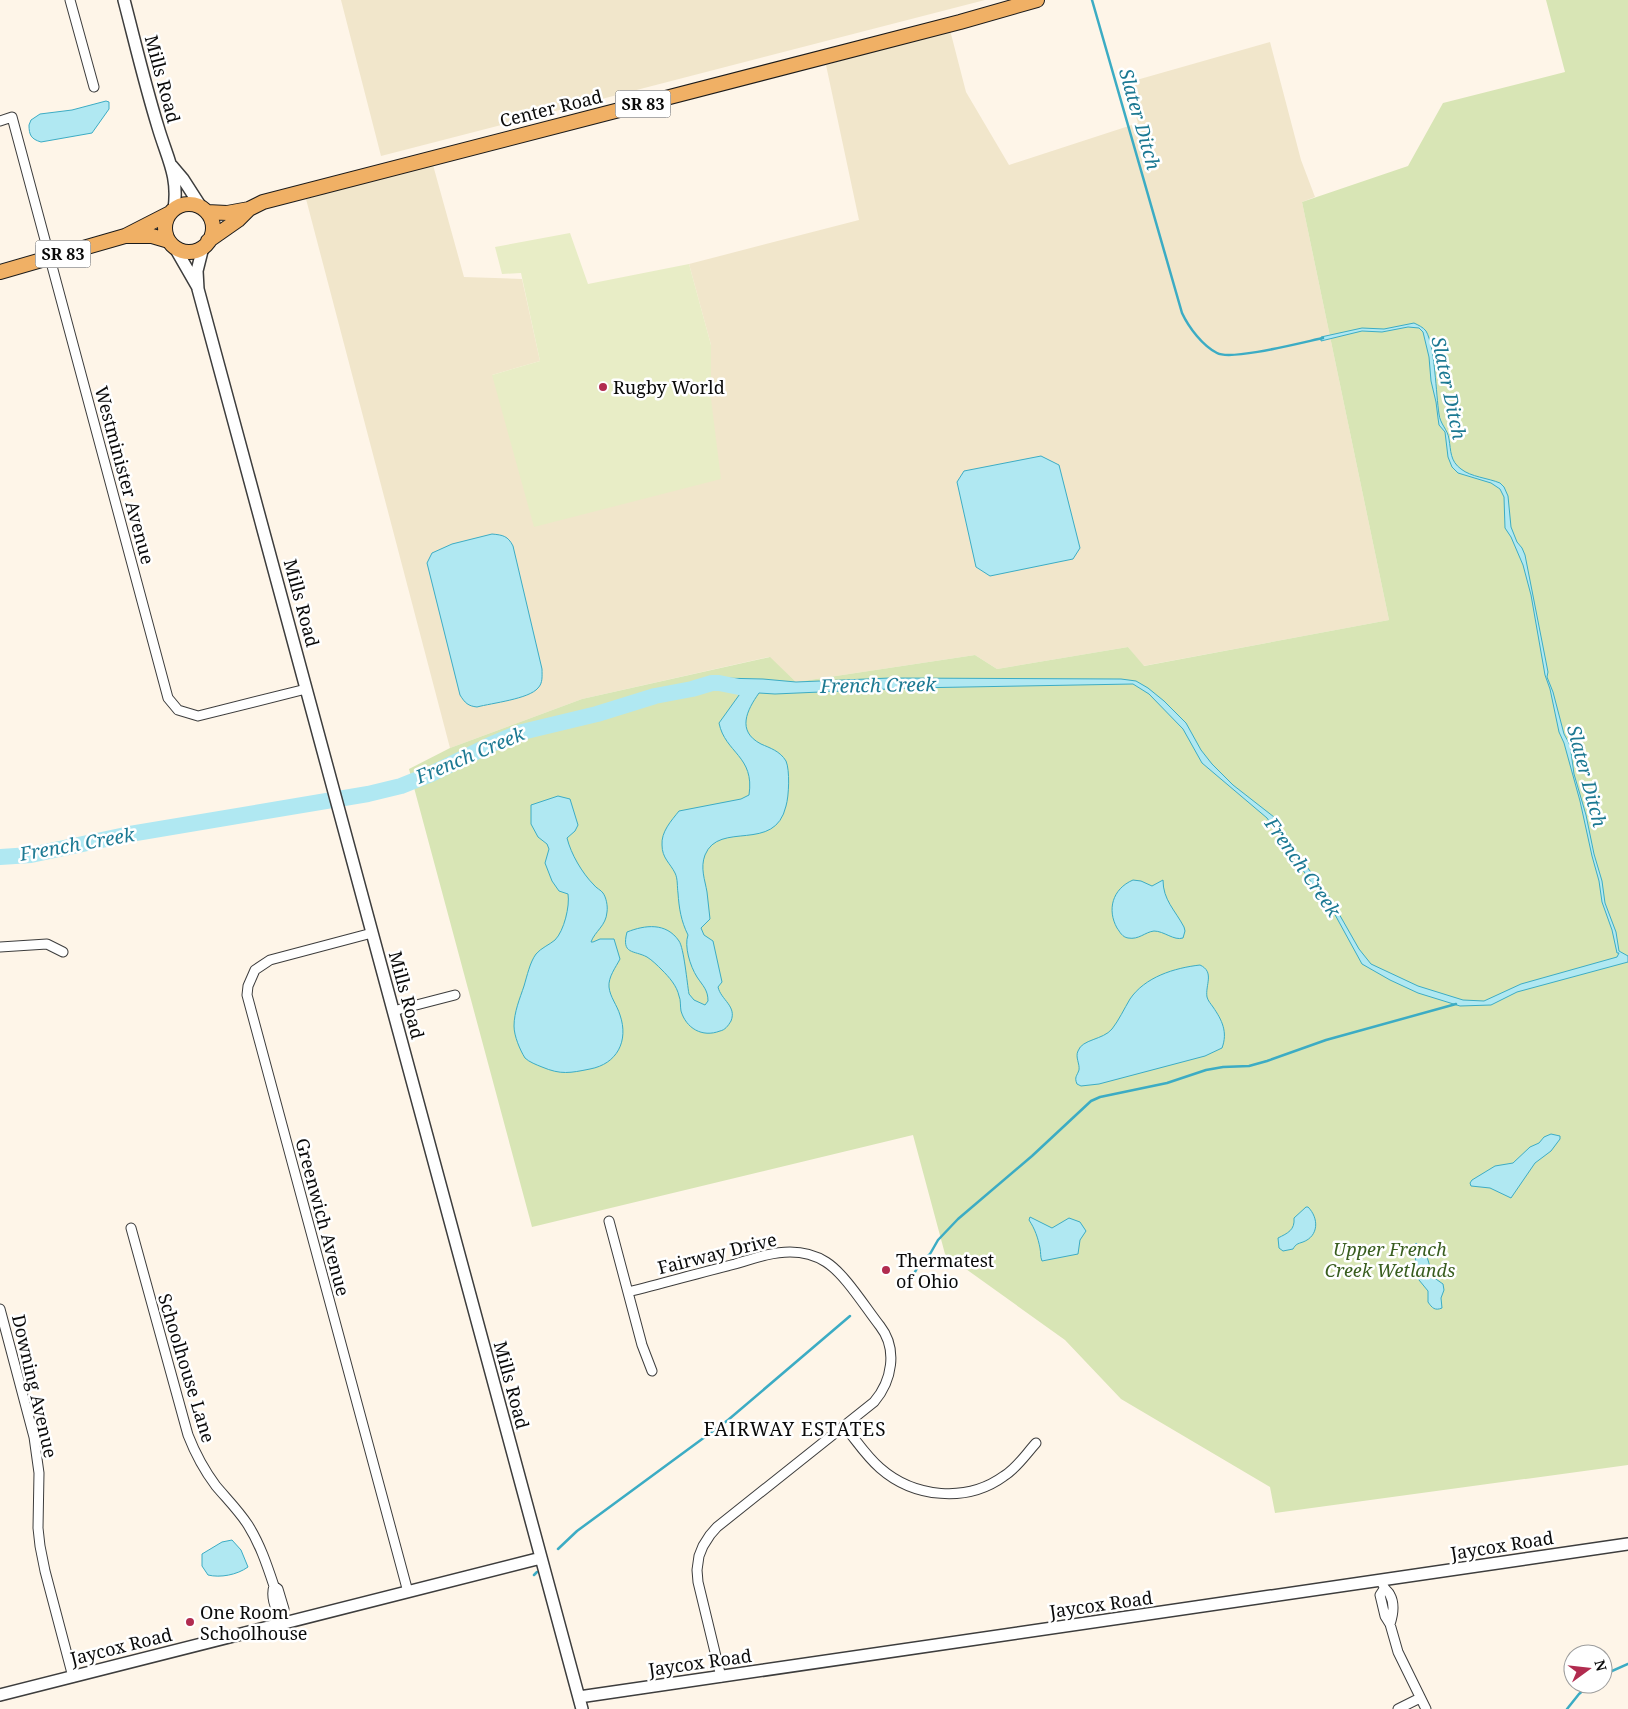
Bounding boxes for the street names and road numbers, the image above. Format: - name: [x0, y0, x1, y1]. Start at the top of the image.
- street label: Mills Road: [140, 32, 186, 126]
- street label: Center Road: [497, 84, 605, 132]
- road number: SR 83: [616, 90, 670, 118]
- road number: SR 83: [36, 240, 90, 268]
- street label: Westminister Avenue: [90, 383, 160, 567]
- street label: Mills Road: [279, 556, 325, 650]
- street label: Mills Road: [384, 948, 430, 1042]
- street label: Greenwich Avenue: [290, 1135, 356, 1299]
- street label: Fairway Drive: [655, 1227, 779, 1279]
- street label: Schoolhouse Lane: [153, 1291, 221, 1445]
- street label: Downing Avenue: [7, 1312, 63, 1460]
- street label: Mills Road: [489, 1338, 535, 1432]
- street label: Jaycox Road: [1448, 1525, 1555, 1565]
- street label: Jaycox Road: [1047, 1585, 1154, 1623]
- street label: Jaycox Road: [67, 1622, 174, 1670]
- street label: Jaycox Road: [646, 1643, 753, 1681]

